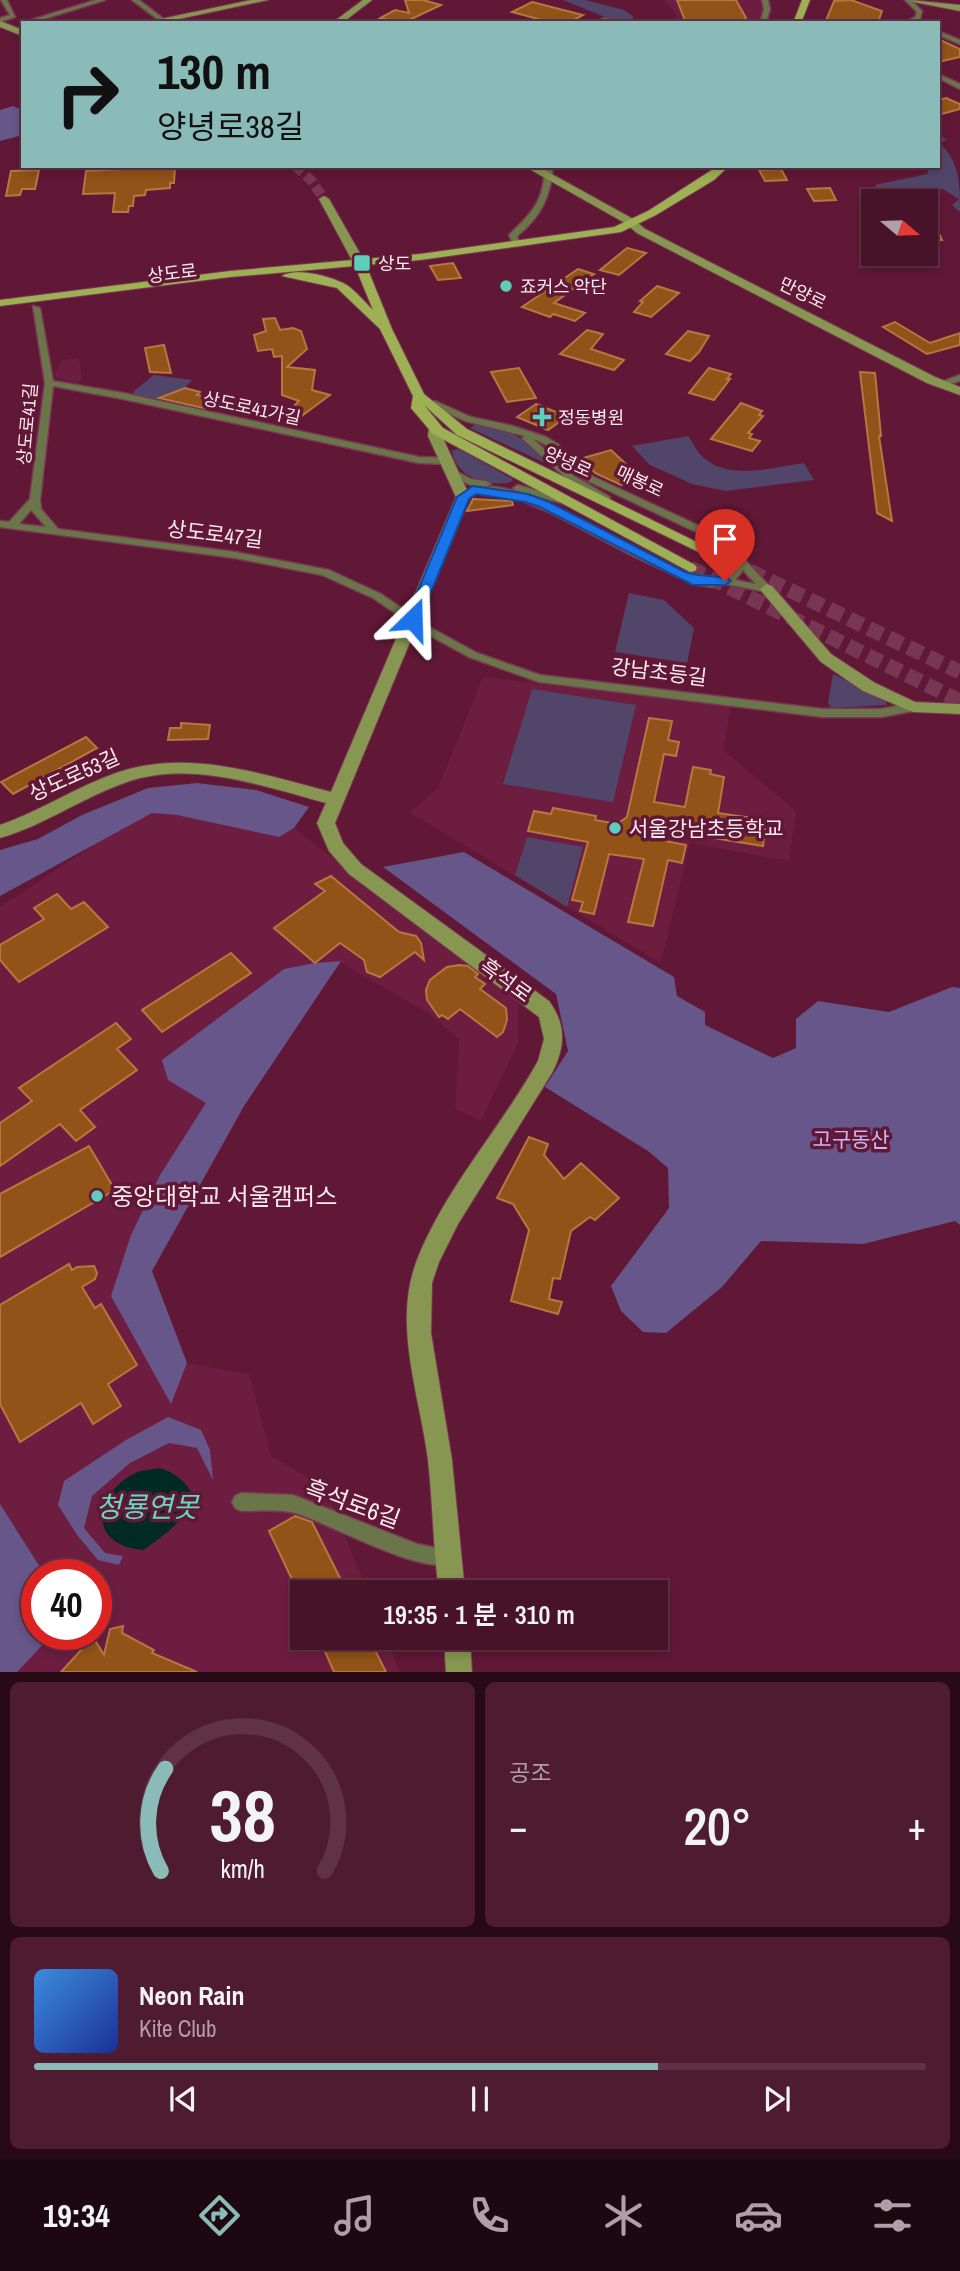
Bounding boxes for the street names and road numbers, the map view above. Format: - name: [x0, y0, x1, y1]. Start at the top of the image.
- street label: 상도로: [146, 258, 198, 288]
- street label: 만양로: [775, 271, 831, 315]
- street label: 상도로41길: [11, 382, 43, 466]
- street label: 상도로41가길: [201, 385, 303, 431]
- street label: 양녕로: [540, 440, 596, 484]
- street label: 매봉로: [612, 459, 668, 503]
- street label: 상도로47길: [165, 514, 265, 554]
- street label: 강남초등길: [609, 652, 709, 692]
- street label: 상도로53길: [24, 742, 124, 808]
- street label: 흑석로: [474, 951, 538, 1009]
- street label: 흑석로6길: [301, 1471, 405, 1535]

